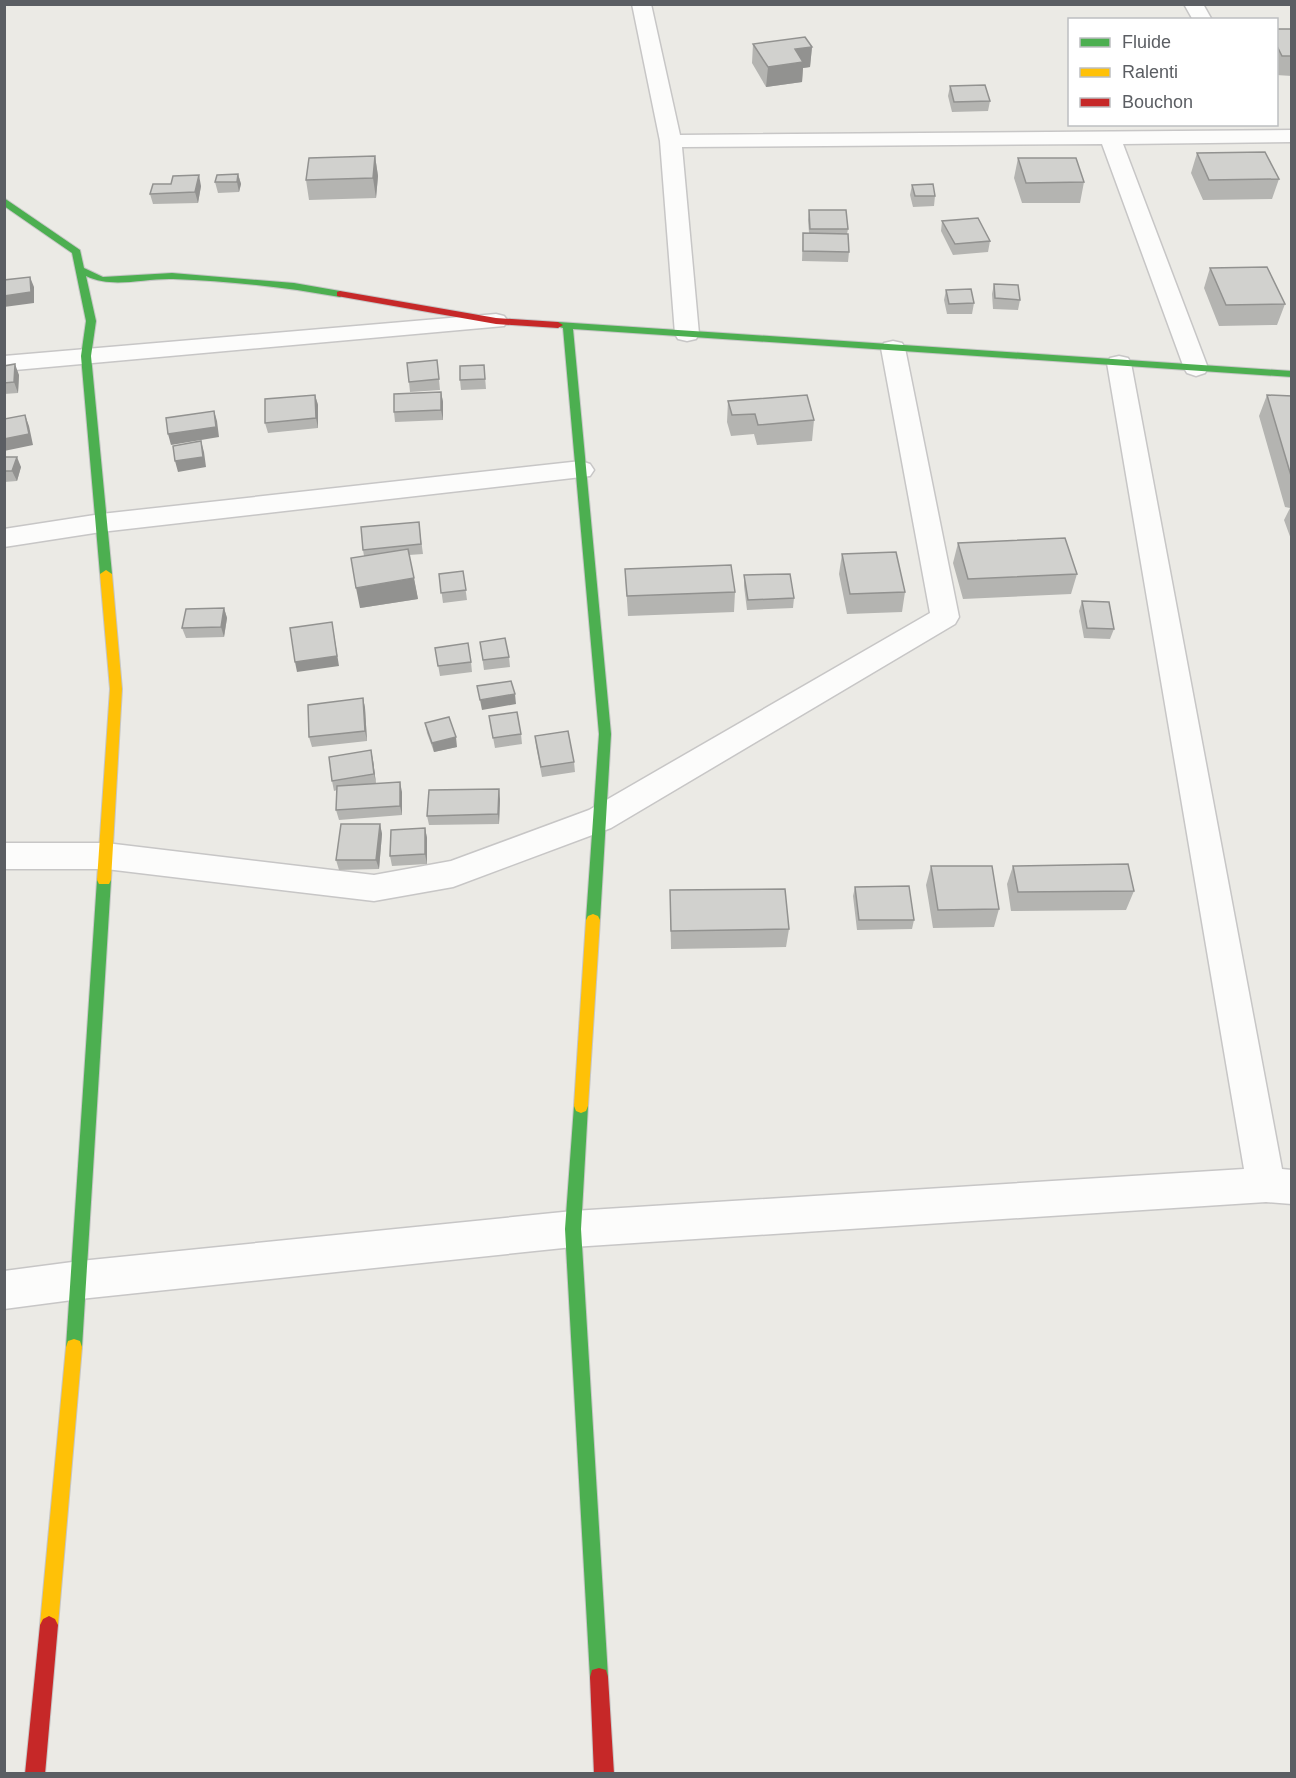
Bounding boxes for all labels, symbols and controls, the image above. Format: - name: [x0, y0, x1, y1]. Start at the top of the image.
- legend: [1068, 18, 1278, 126]
- text: Fluide: [1122, 32, 1171, 52]
- text: Ralenti: [1122, 62, 1178, 82]
- text: Bouchon: [1122, 92, 1193, 112]

